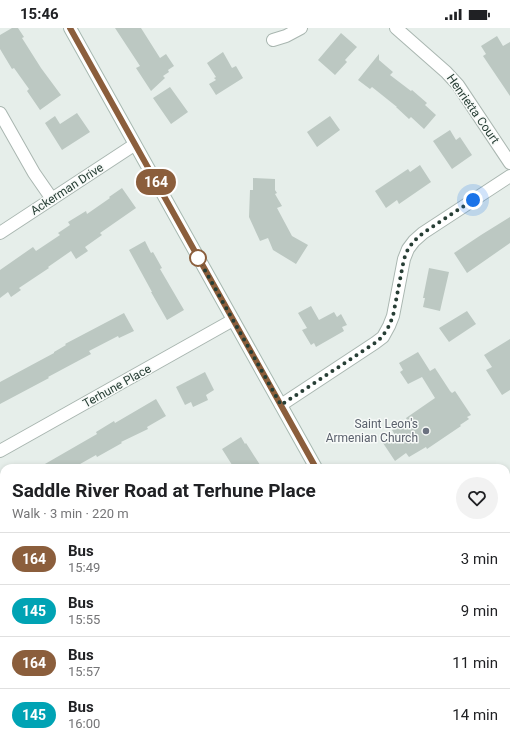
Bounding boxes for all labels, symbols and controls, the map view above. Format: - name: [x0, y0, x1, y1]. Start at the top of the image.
- text: 15:46: [20, 5, 59, 23]
- street label: Henrietta Court: [444, 71, 502, 147]
- street label: Ackerman Drive: [28, 160, 106, 218]
- line badge: 164: [133, 169, 179, 195]
- text: 164: [144, 174, 168, 190]
- your location: [463, 190, 483, 210]
- unlabelled marker: [189, 249, 207, 267]
- street label: Terhune Place: [80, 361, 154, 411]
- place label: Saint Leon's Armenian Church: [326, 417, 418, 445]
- marker: Saint Leon's Armenian Church: [421, 426, 431, 436]
- button: heart: [456, 477, 498, 519]
- text: Saddle River Road at Terhune Place: [12, 479, 316, 502]
- text: Walk · 3 min · 220 m: [12, 506, 129, 521]
- text: Bus: [68, 542, 94, 560]
- text: 3 min: [461, 550, 498, 568]
- text: 164: [22, 551, 46, 567]
- text: 15:49: [68, 560, 100, 575]
- text: Bus: [68, 594, 94, 612]
- text: 9 min: [461, 602, 498, 620]
- text: 145: [22, 603, 46, 619]
- text: 15:55: [68, 612, 100, 627]
- text: Bus: [68, 646, 94, 664]
- text: 11 min: [452, 654, 498, 672]
- text: 164: [22, 655, 46, 671]
- text: 15:57: [68, 664, 100, 679]
- text: Bus: [68, 698, 94, 716]
- text: 14 min: [452, 706, 498, 724]
- text: 145: [22, 707, 46, 723]
- text: 16:00: [68, 716, 100, 731]

